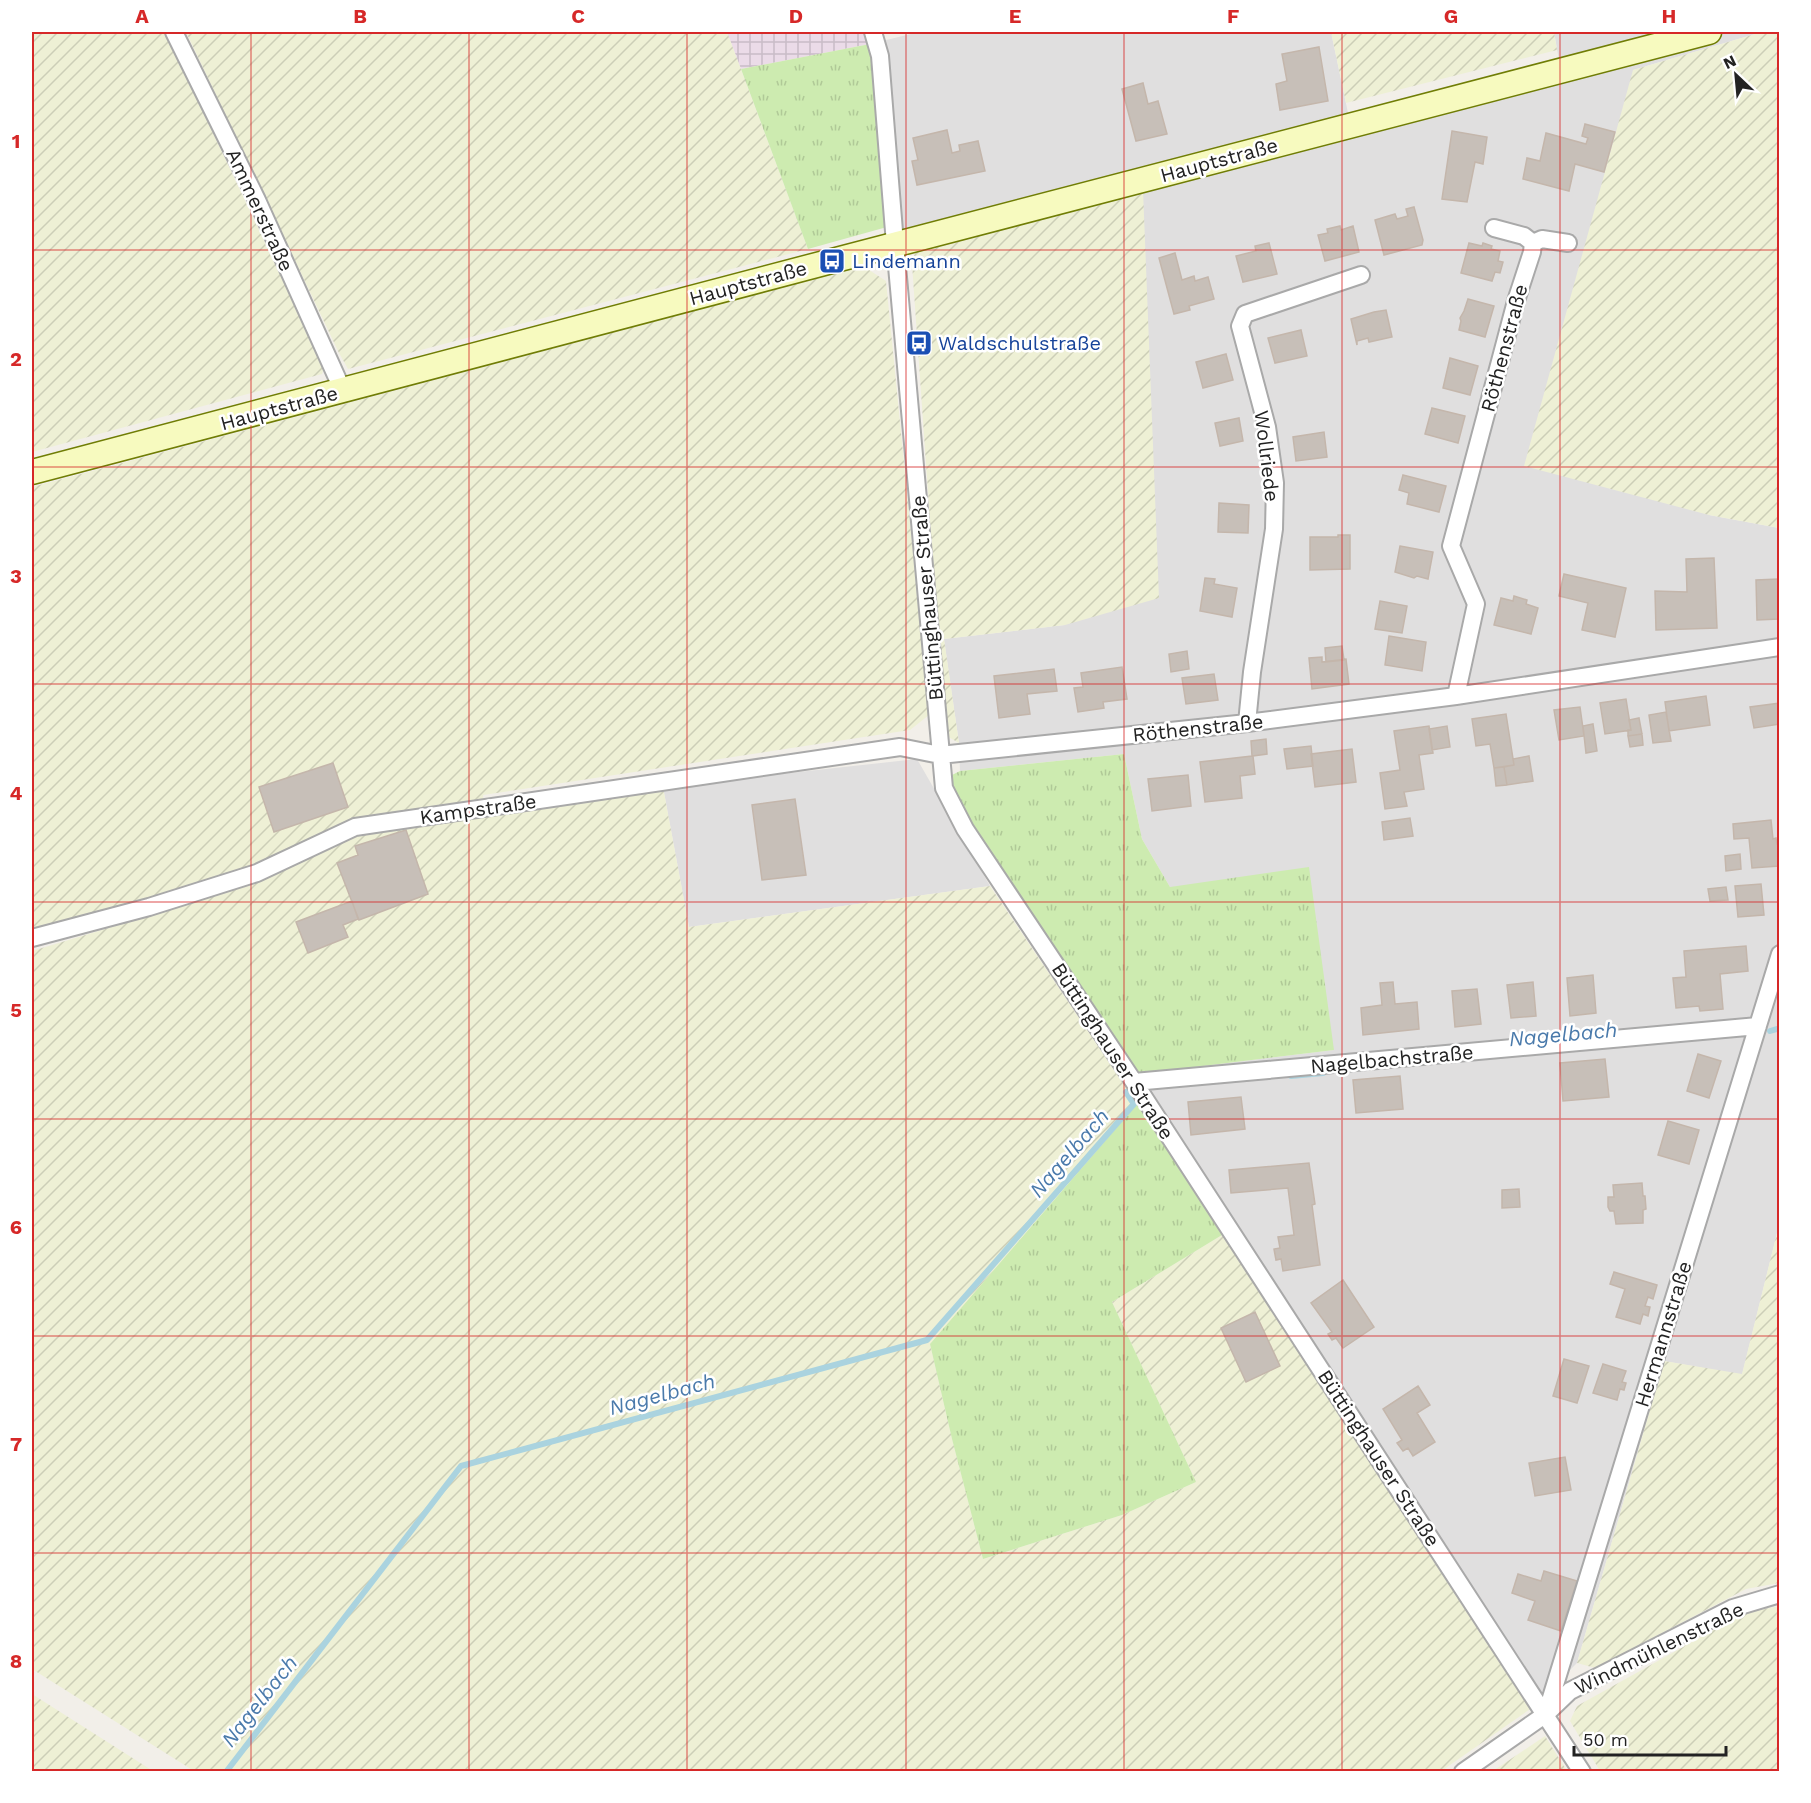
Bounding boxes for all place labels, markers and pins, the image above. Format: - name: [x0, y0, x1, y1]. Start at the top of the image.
- bus stop icon: Lindemann: [817, 246, 847, 276]
- place label: Lindemann: [852, 249, 961, 273]
- bus stop icon: Waldschulstraße: [904, 328, 934, 358]
- place label: Waldschulstraße: [938, 331, 1101, 355]

